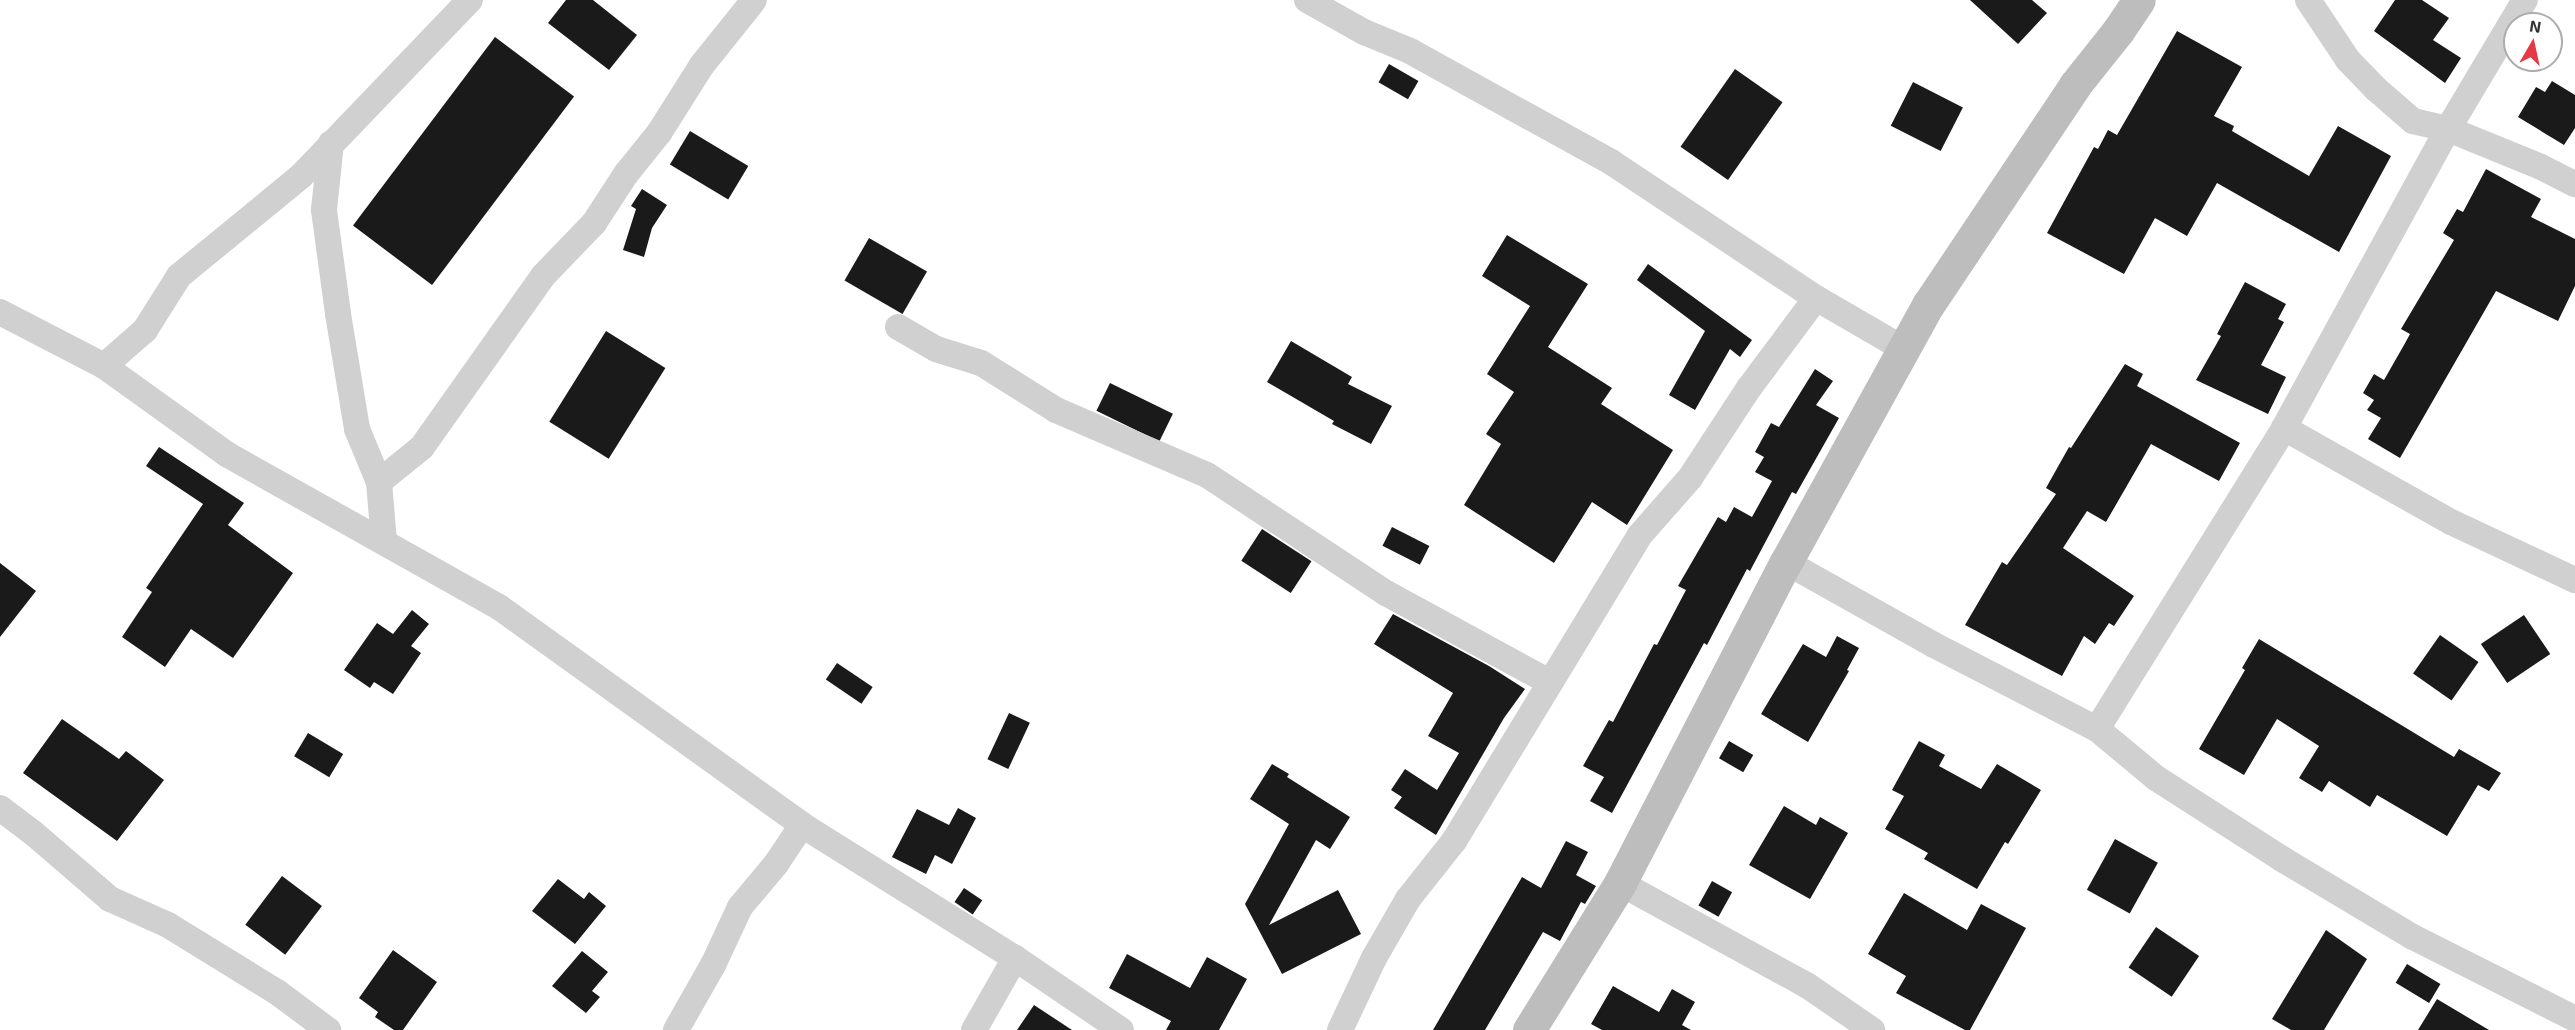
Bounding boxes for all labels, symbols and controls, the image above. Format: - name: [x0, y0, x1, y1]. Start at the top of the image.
- north arrow: [2503, 12, 2563, 72]
- text: N: [2528, 15, 2543, 36]

